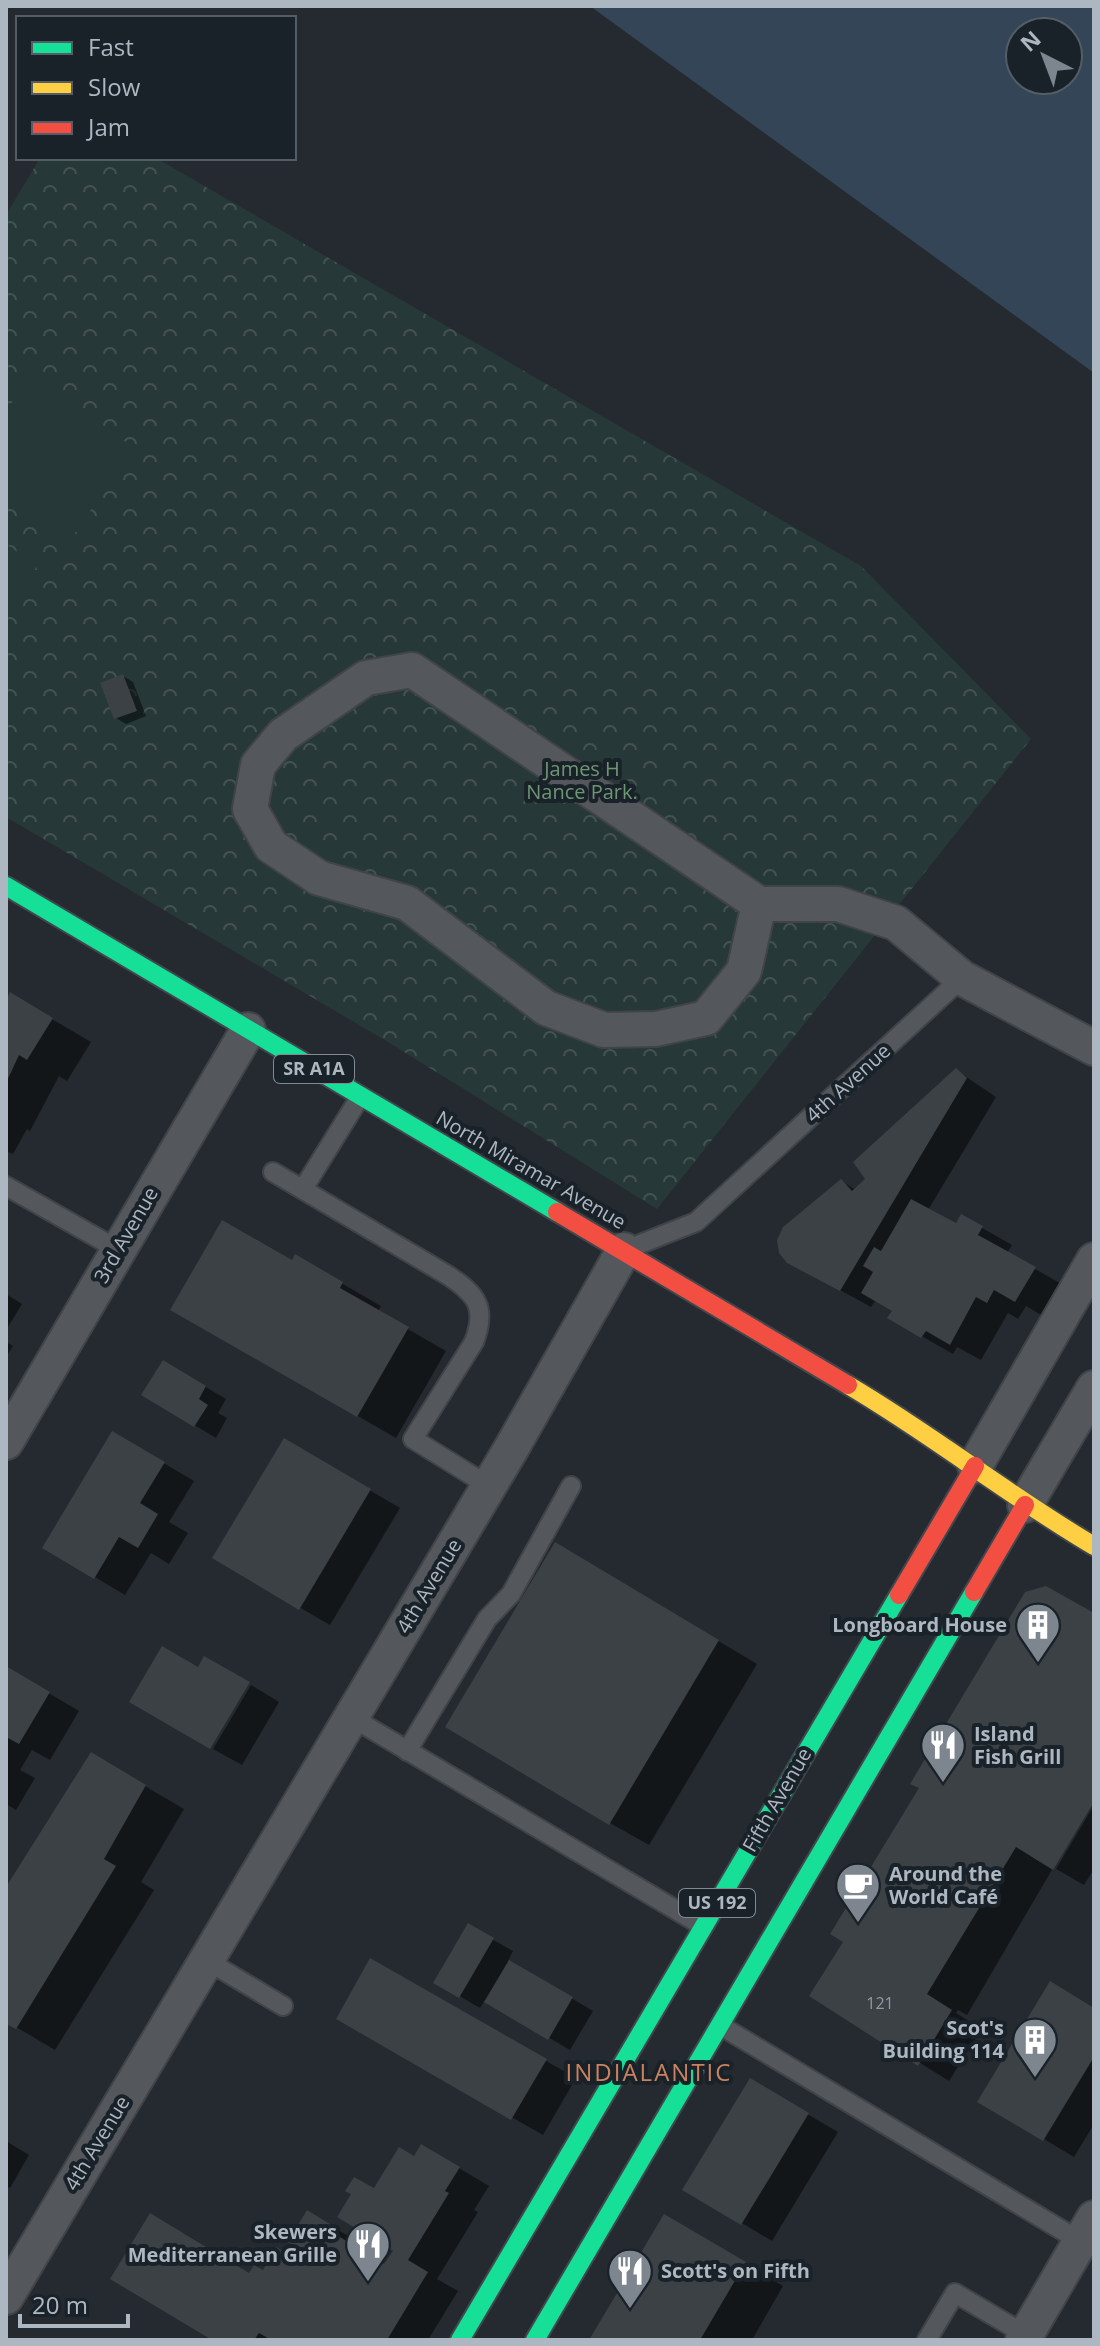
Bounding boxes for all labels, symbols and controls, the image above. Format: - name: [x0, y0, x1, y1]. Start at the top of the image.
- legend: [16, 16, 296, 160]
- north arrow: [1004, 16, 1084, 96]
- text: N: [1013, 23, 1047, 58]
- text: Fast: [88, 30, 134, 63]
- text: Slow: [88, 70, 141, 103]
- text: Jam: [86, 110, 130, 143]
- park label: James H Nance Park.: [526, 755, 638, 805]
- street label: 4th Avenue: [799, 1037, 896, 1128]
- road number: SR A1A: [274, 1055, 354, 1083]
- street label: North Miramar Avenue: [431, 1104, 631, 1235]
- street label: 3rd Avenue: [87, 1182, 164, 1288]
- street label: 4th Avenue: [390, 1534, 467, 1638]
- building icon: Longboard House: [1014, 1601, 1062, 1664]
- place label: Longboard House: [832, 1611, 1007, 1638]
- place label: Island Fish Grill: [974, 1720, 1061, 1770]
- restaurant icon: Island Fish Grill: [919, 1721, 967, 1784]
- street label: Fifth Avenue: [736, 1743, 817, 1857]
- place label: Around the World Café: [889, 1860, 1002, 1910]
- cafe icon: Around the World Café: [834, 1861, 882, 1924]
- road number: US 192: [679, 1889, 755, 1917]
- house number: 121: [866, 1992, 894, 2014]
- place label: Scot's Building 114: [883, 2014, 1005, 2064]
- building icon: Scot's Building 114: [1011, 2016, 1059, 2079]
- district label: INDIALANTIC: [566, 2055, 732, 2088]
- street label: 4th Avenue: [58, 2091, 135, 2195]
- place label: Skewers Mediterranean Grille: [128, 2218, 337, 2268]
- restaurant icon: Skewers Mediterranean Grille: [344, 2220, 392, 2283]
- restaurant icon: Scott's on Fifth: [606, 2247, 654, 2310]
- place label: Scott's on Fifth: [661, 2257, 810, 2284]
- scale bar: [20, 2278, 128, 2328]
- text: 20 m: [32, 2288, 88, 2321]

